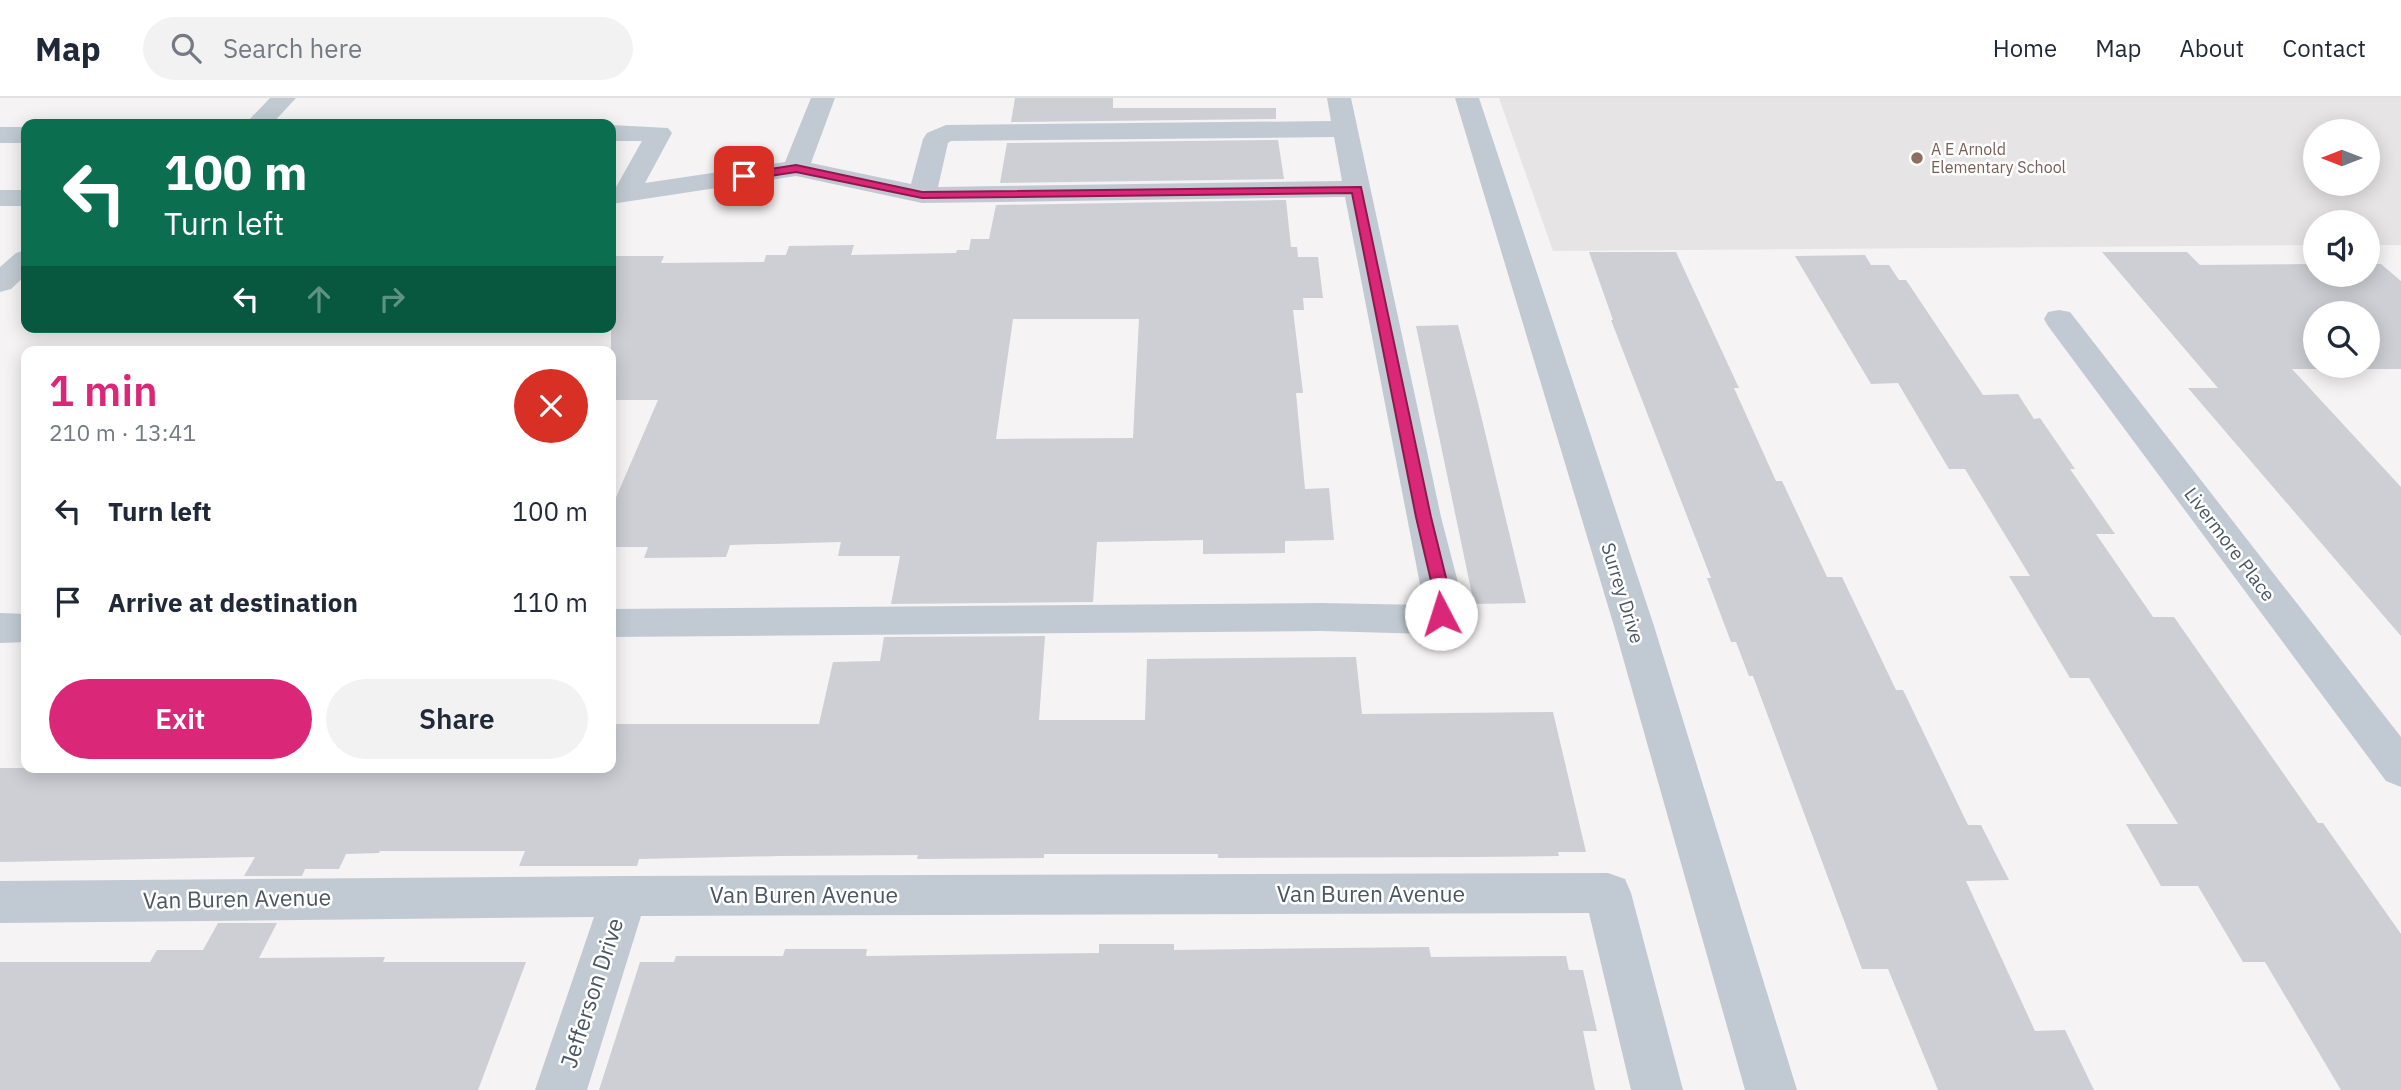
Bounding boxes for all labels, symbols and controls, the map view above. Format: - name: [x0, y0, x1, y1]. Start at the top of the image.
- search box: [143, 17, 633, 80]
- text: Map: [35, 27, 101, 70]
- icon: search: [167, 29, 205, 67]
- text: Search here: [223, 31, 362, 65]
- text: Home: [1993, 32, 2057, 64]
- text: Map: [2095, 32, 2141, 64]
- text: About: [2179, 32, 2244, 64]
- text: Contact: [2282, 32, 2366, 64]
- north arrow: [2303, 119, 2380, 196]
- map controls: [2303, 119, 2380, 378]
- place label: A E Arnold Elementary School: [1931, 139, 2066, 177]
- text: 100 m: [164, 140, 308, 203]
- pin: [714, 146, 774, 206]
- icon: left: [49, 147, 140, 238]
- marker: A E Arnold Elementary School: [1909, 150, 1925, 166]
- icon: arrive: [725, 157, 763, 195]
- text: Turn left: [164, 202, 284, 244]
- button: sound: [2303, 210, 2380, 287]
- icon: left: [227, 280, 265, 318]
- icon: ahead: [300, 280, 338, 318]
- icon: right: [373, 280, 411, 318]
- button: search: [2303, 301, 2380, 378]
- text: 1 min: [49, 363, 158, 418]
- button: close: [514, 369, 588, 443]
- text: 210 m · 13:41: [49, 417, 196, 447]
- street label: Livermore Place: [2179, 482, 2281, 606]
- icon: left: [49, 492, 87, 530]
- text: Turn left: [108, 494, 211, 528]
- text: 100 m: [512, 494, 588, 528]
- street label: Surrey Drive: [1596, 540, 1650, 646]
- position arrow: [1404, 577, 1478, 651]
- icon: arrive: [49, 583, 87, 621]
- text: Arrive at destination: [108, 585, 358, 619]
- text: 110 m: [512, 585, 588, 619]
- button: Exit: [49, 679, 312, 759]
- button: Share: [326, 679, 588, 759]
- street label: Van Buren Avenue: [1277, 878, 1465, 908]
- street label: Van Buren Avenue: [710, 879, 898, 909]
- street label: Van Buren Avenue: [143, 881, 331, 915]
- street label: Jefferson Drive: [553, 914, 629, 1072]

